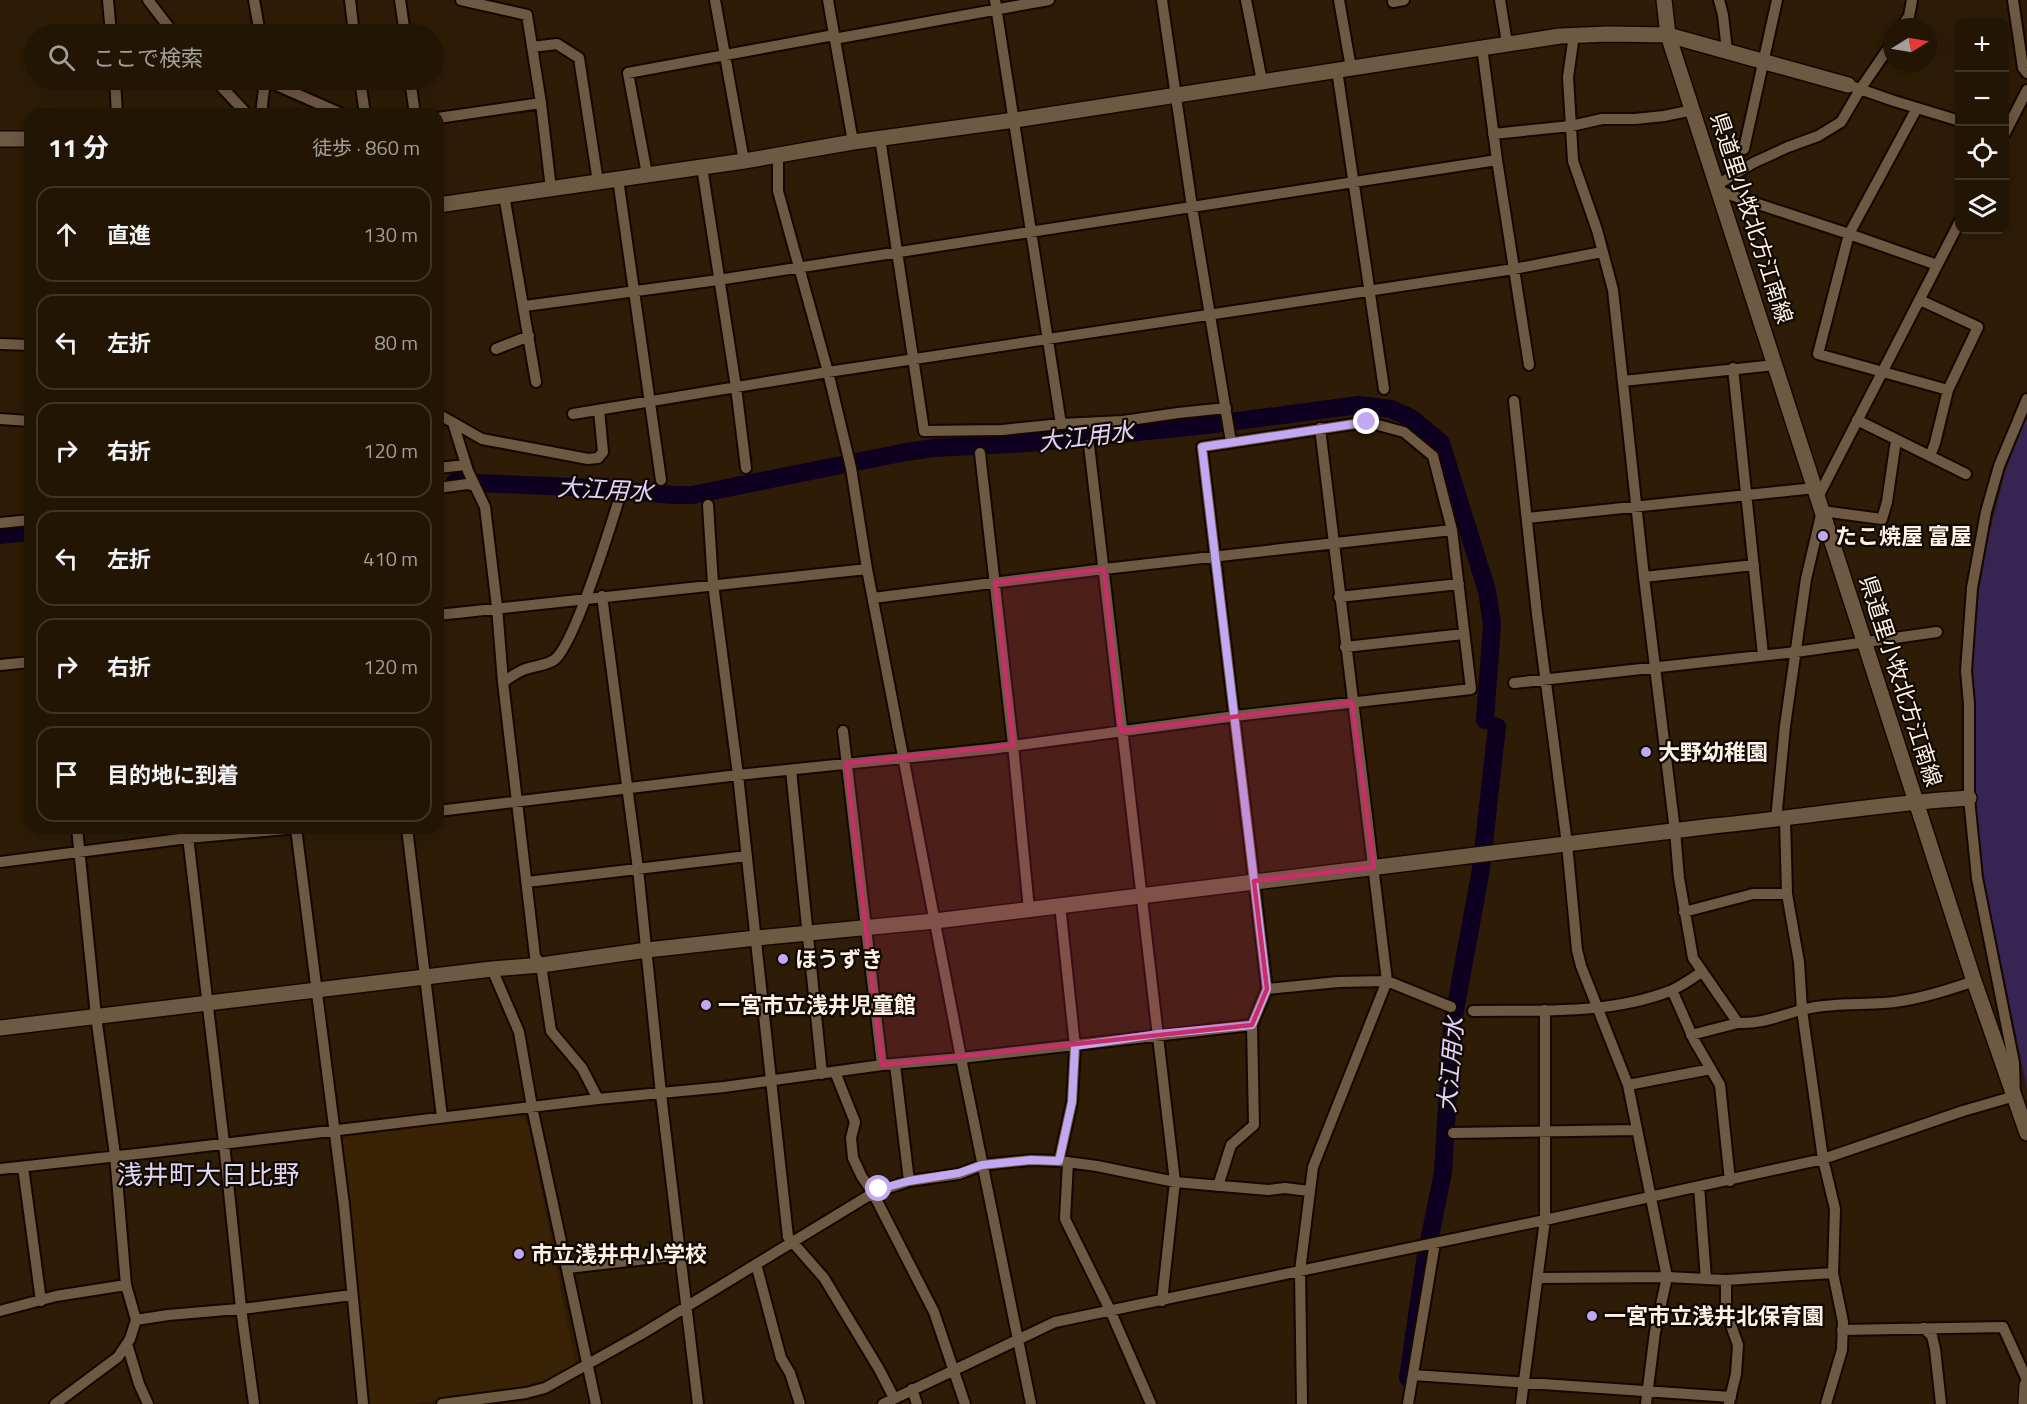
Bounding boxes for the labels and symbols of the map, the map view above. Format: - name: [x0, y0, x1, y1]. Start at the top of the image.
- north arrow: [1883, 18, 1937, 72]
- street label: 県道里小牧北方江南線: [1702, 108, 1802, 328]
- route end: [1353, 408, 1379, 434]
- water label: 大江用水: [1036, 412, 1139, 460]
- water label: 大江用水: [556, 469, 657, 510]
- place label: たこ焼屋 富屋: [1835, 519, 1972, 553]
- marker: たこ焼屋 富屋: [1816, 529, 1830, 543]
- street label: 県道里小牧北方江南線: [1851, 571, 1951, 791]
- place label: 大野幼稚園: [1658, 735, 1768, 769]
- marker: 大野幼稚園: [1639, 745, 1653, 759]
- place label: ほうずき: [795, 942, 883, 976]
- marker: ほうずき: [776, 952, 790, 966]
- place label: 一宮市立浅井児童館: [718, 988, 916, 1022]
- marker: 一宮市立浅井児童館: [699, 998, 713, 1012]
- water label: 大江用水: [1428, 1013, 1472, 1114]
- district label: 浅井町大日比野: [117, 1155, 299, 1194]
- route start: [865, 1175, 891, 1201]
- place label: 市立浅井中小学校: [531, 1237, 707, 1271]
- marker: 市立浅井中小学校: [512, 1247, 526, 1261]
- place label: 一宮市立浅井北保育園: [1604, 1299, 1824, 1333]
- marker: 一宮市立浅井北保育園: [1585, 1309, 1599, 1323]

